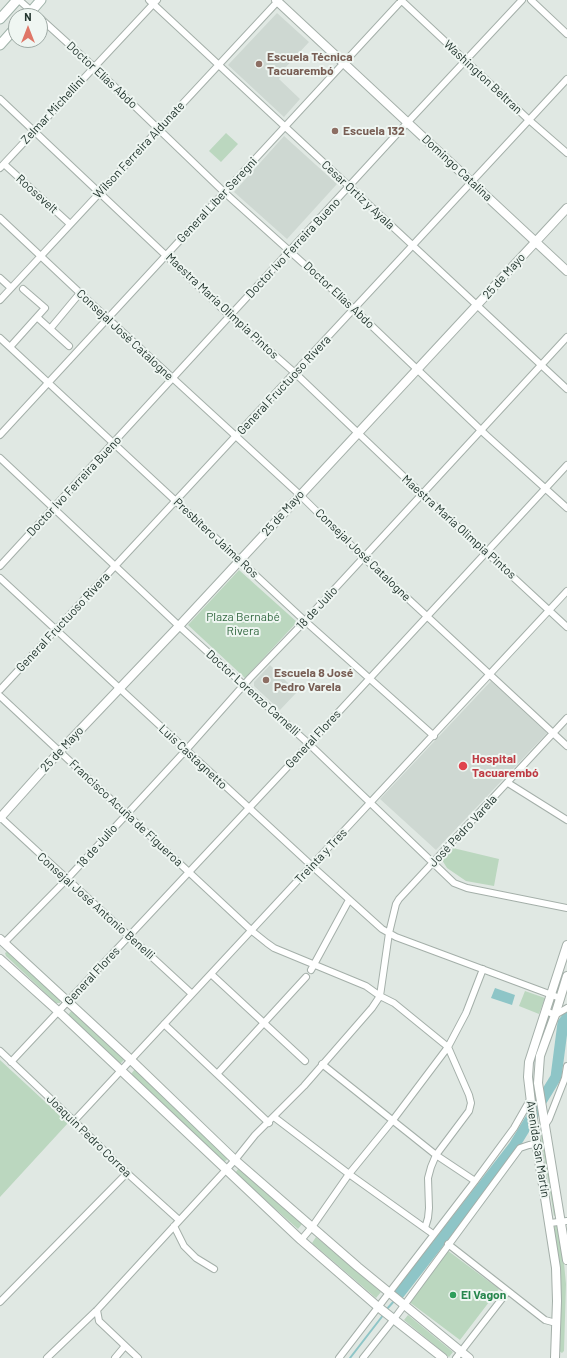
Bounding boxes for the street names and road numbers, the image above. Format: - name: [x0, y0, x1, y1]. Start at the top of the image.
- street label: Washington Beltran: [441, 37, 525, 117]
- street label: Doctor Elías Abdo: [64, 39, 140, 111]
- street label: Zelmar Michellini: [18, 73, 88, 147]
- street label: Wilson Ferreira Aldunate: [90, 98, 188, 202]
- street label: Domingo Catalina: [419, 132, 495, 204]
- street label: General Líber Seregni: [174, 154, 260, 246]
- street label: Cesar Ortiz y Ayala: [318, 157, 398, 233]
- street label: Roosevelt: [13, 171, 61, 217]
- street label: Doctor Ivo Ferreira Bueno: [243, 195, 343, 301]
- street label: Maestra María Olimpia Pintos: [163, 250, 281, 362]
- street label: 25 de Mayo: [480, 250, 528, 302]
- street label: Doctor Elías Abdo: [301, 259, 377, 331]
- street label: Consejal José Catalogne: [74, 286, 176, 384]
- street label: General Fructuoso Rivera: [234, 332, 334, 438]
- street label: Doctor Ivo Ferreira Bueno: [24, 433, 124, 539]
- street label: Maestra María Olimpia Pintos: [399, 472, 519, 582]
- street label: 25 de Mayo: [259, 487, 307, 539]
- street label: Presbítero Jaime Ros: [171, 495, 261, 581]
- street label: Consejal José Catalogne: [312, 506, 414, 604]
- street label: General Fructuoso Rivera: [13, 569, 113, 675]
- street label: 18 de Julio: [293, 583, 341, 633]
- street label: Doctor Lorenzo Carnelli: [203, 647, 303, 739]
- street label: General Flores: [282, 707, 344, 771]
- street label: Luis Castagnetto: [156, 722, 230, 792]
- street label: 25 de Mayo: [37, 723, 87, 775]
- street label: Francisco Acuña de Figueroa: [66, 757, 186, 869]
- street label: José Pedro Varela: [426, 792, 500, 870]
- street label: 18 de Julio: [74, 821, 120, 871]
- street label: Treinta y Tres: [292, 826, 350, 886]
- street label: Consejal José Antonio Benelli: [34, 849, 158, 963]
- street label: General Flores: [61, 944, 123, 1008]
- street label: Joaquin Pedro Correa: [43, 1092, 135, 1180]
- street label: Avenida San Martín: [523, 1099, 553, 1199]

